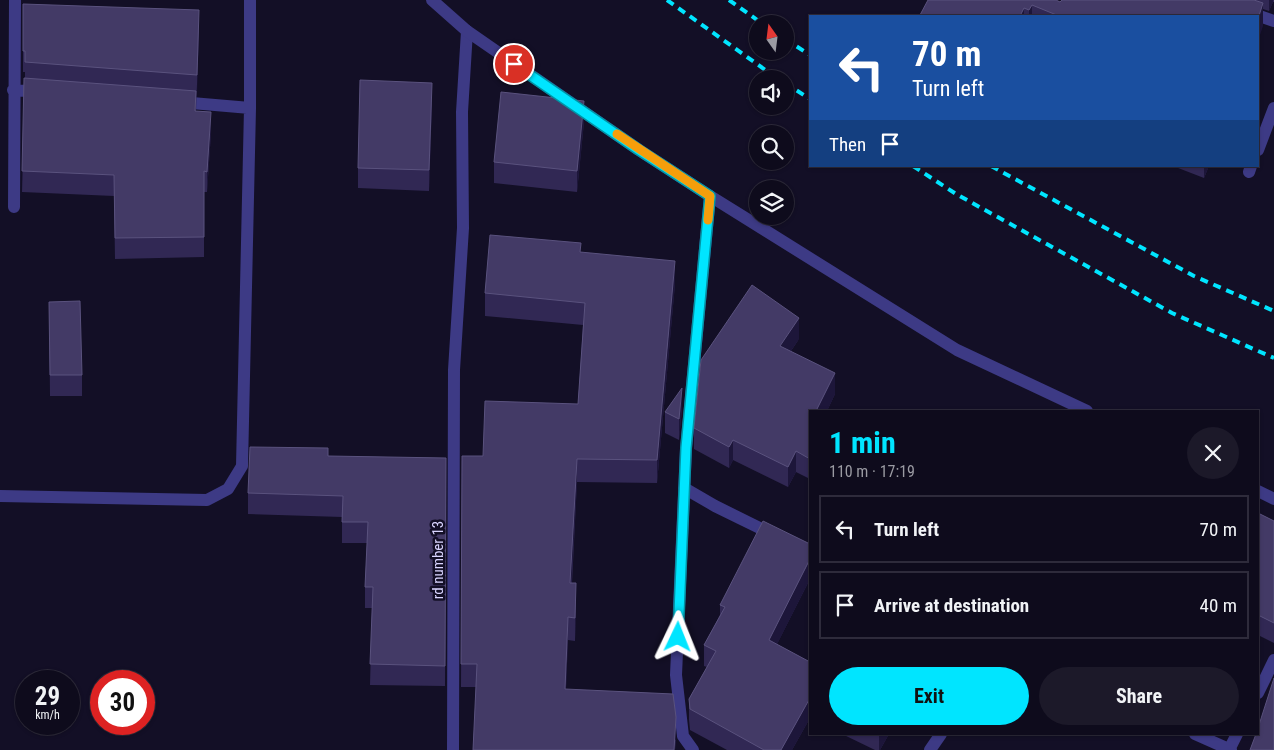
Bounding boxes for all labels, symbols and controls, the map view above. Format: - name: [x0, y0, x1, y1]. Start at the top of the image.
- north arrow: [749, 15, 794, 60]
- map controls: [749, 15, 794, 225]
- text: 70 m: [912, 34, 981, 75]
- icon: left: [829, 35, 894, 100]
- pin: [493, 43, 535, 85]
- icon: arrive: [500, 50, 528, 78]
- button: sound: [749, 70, 794, 115]
- text: Turn left: [912, 76, 984, 101]
- button: search: [749, 125, 794, 170]
- icon: arrive: [876, 130, 904, 158]
- text: Then: [829, 133, 866, 156]
- button: layers: [749, 180, 794, 225]
- text: 1 min: [829, 425, 896, 460]
- button: close: [1187, 427, 1239, 479]
- text: 110 m · 17:19: [829, 462, 915, 481]
- icon: left: [831, 515, 859, 543]
- text: Turn left: [874, 518, 939, 541]
- text: 70 m: [1200, 518, 1237, 541]
- street label: rd number 13: [429, 521, 447, 599]
- icon: arrive: [831, 591, 859, 619]
- text: Arrive at destination: [874, 594, 1029, 617]
- text: 40 m: [1200, 594, 1237, 617]
- position arrow: [651, 610, 703, 662]
- button: Exit: [829, 667, 1029, 725]
- button: Share: [1039, 667, 1239, 725]
- speed limit sign: 30: [90, 670, 155, 735]
- text: 29: [35, 682, 60, 711]
- text: km/h: [35, 708, 60, 722]

